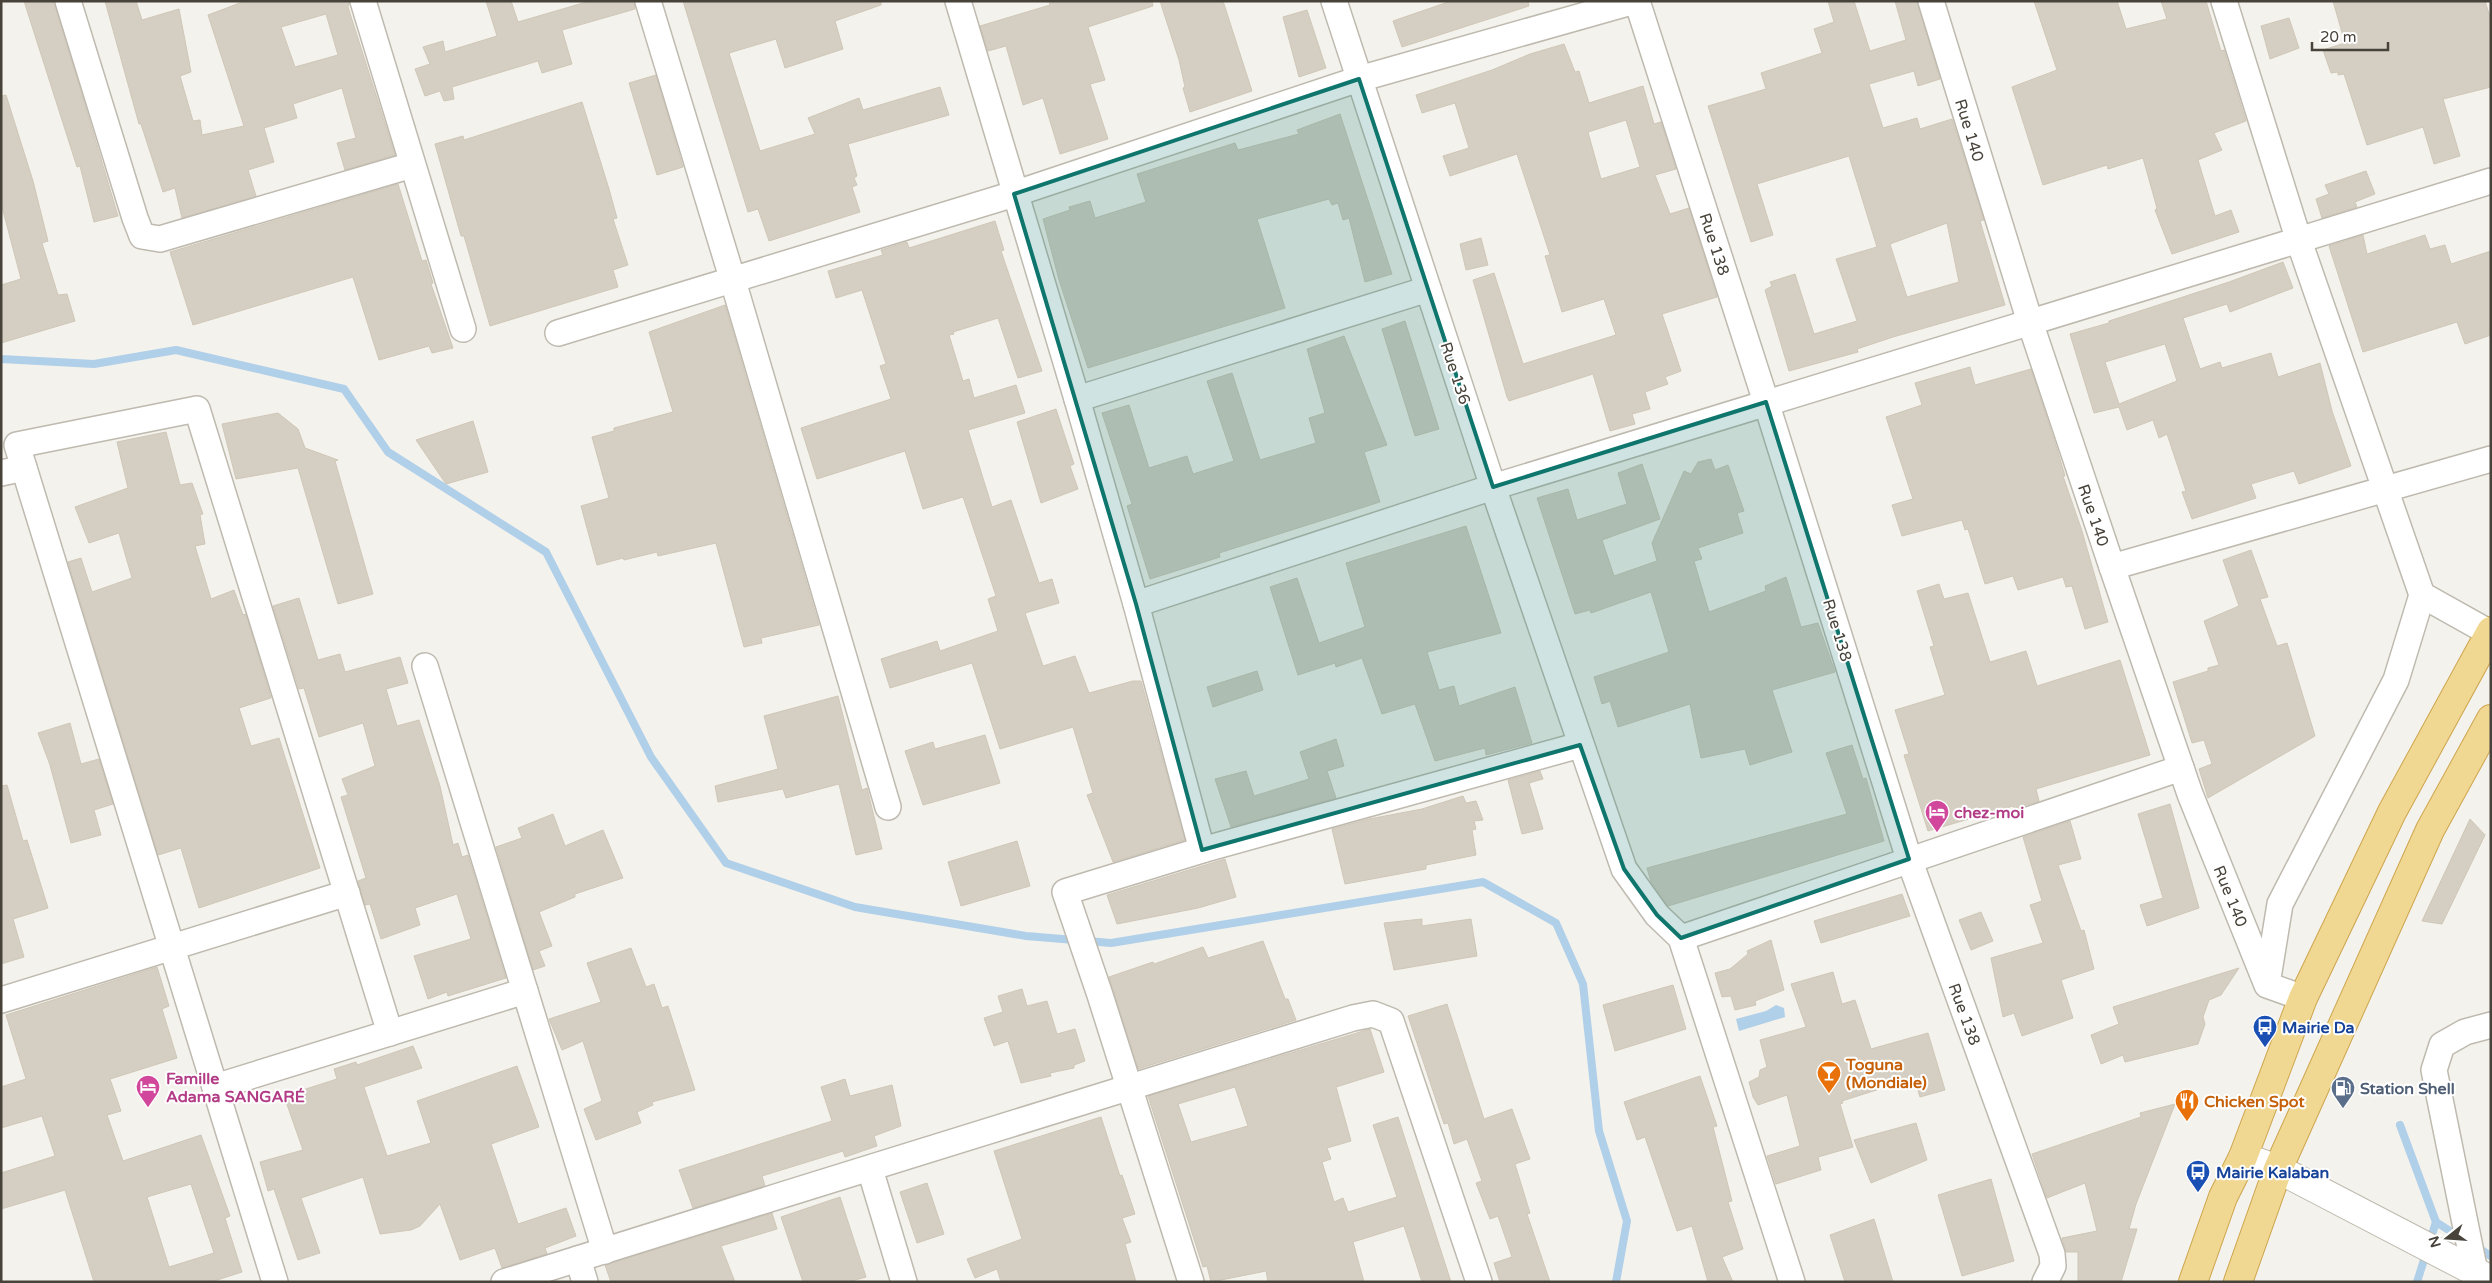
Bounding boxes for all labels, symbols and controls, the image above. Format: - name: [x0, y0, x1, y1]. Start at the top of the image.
- scale bar: [2312, 20, 2388, 52]
- text: 20 m: [2320, 28, 2357, 46]
- street label: Rue 140: [1950, 97, 1988, 164]
- street label: Rue 138: [1695, 211, 1734, 278]
- street label: Rue 136: [1436, 340, 1475, 407]
- street label: Rue 140: [2073, 482, 2113, 549]
- street label: Rue 138: [1818, 597, 1856, 664]
- hotel icon: chez-moi: [1924, 799, 1950, 833]
- place label: chez-moi: [1954, 803, 2024, 823]
- street label: Rue 140: [2209, 863, 2251, 930]
- street label: Rue 138: [1944, 981, 1984, 1048]
- bus stop icon: Mairie Da: [2252, 1014, 2278, 1048]
- place label: Mairie Da: [2282, 1018, 2355, 1038]
- place label: Toguna (Mondiale): [1845, 1055, 1927, 1093]
- bar icon: Toguna (Mondiale): [1816, 1060, 1842, 1094]
- place label: Famille Adama SANGARÉ: [166, 1069, 305, 1107]
- hotel icon: Famille Adama SANGARÉ: [135, 1074, 161, 1108]
- fuel station icon: Station Shell: [2330, 1075, 2356, 1109]
- place label: Station Shell: [2360, 1079, 2455, 1099]
- restaurant icon: Chicken Spot: [2174, 1088, 2200, 1122]
- place label: Chicken Spot: [2204, 1092, 2305, 1112]
- bus stop icon: Mairie Kalaban: [2185, 1159, 2211, 1193]
- place label: Mairie Kalaban: [2216, 1163, 2329, 1183]
- north arrow: [2422, 1213, 2472, 1263]
- text: N: [2425, 1234, 2445, 1250]

